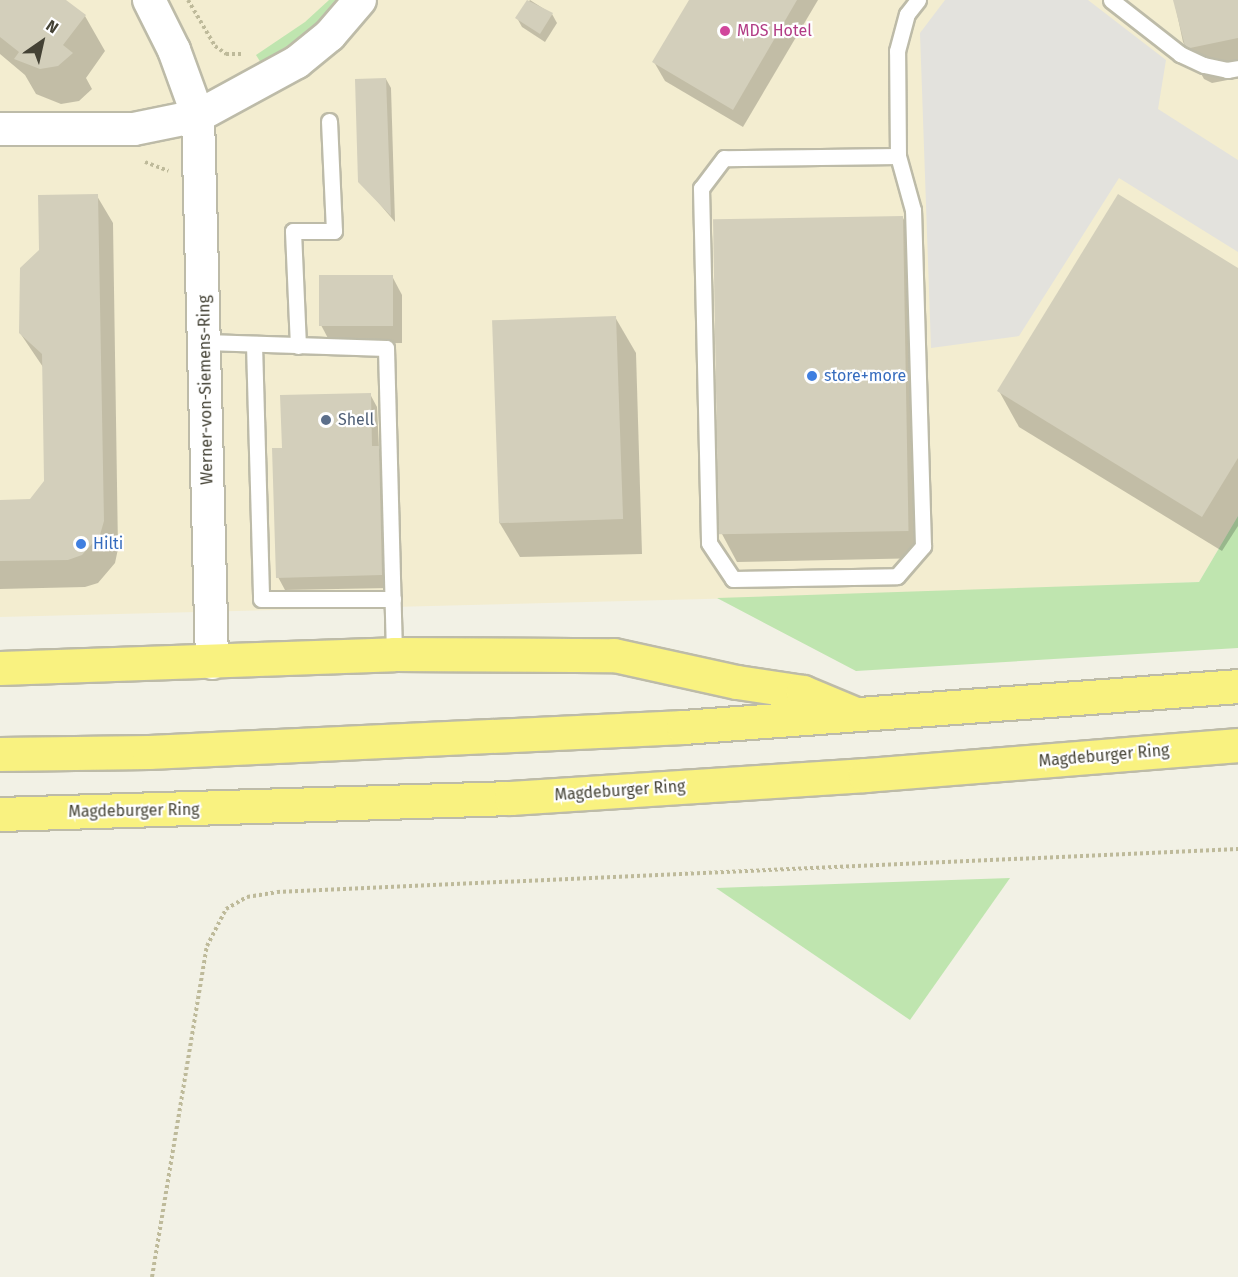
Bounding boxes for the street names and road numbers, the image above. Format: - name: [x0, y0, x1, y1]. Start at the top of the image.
- street label: Werner-von-Siemens-Ring: [195, 295, 217, 485]
- street label: Magdeburger Ring: [1038, 741, 1170, 771]
- street label: Magdeburger Ring: [554, 777, 686, 805]
- street label: Magdeburger Ring: [68, 800, 200, 822]

